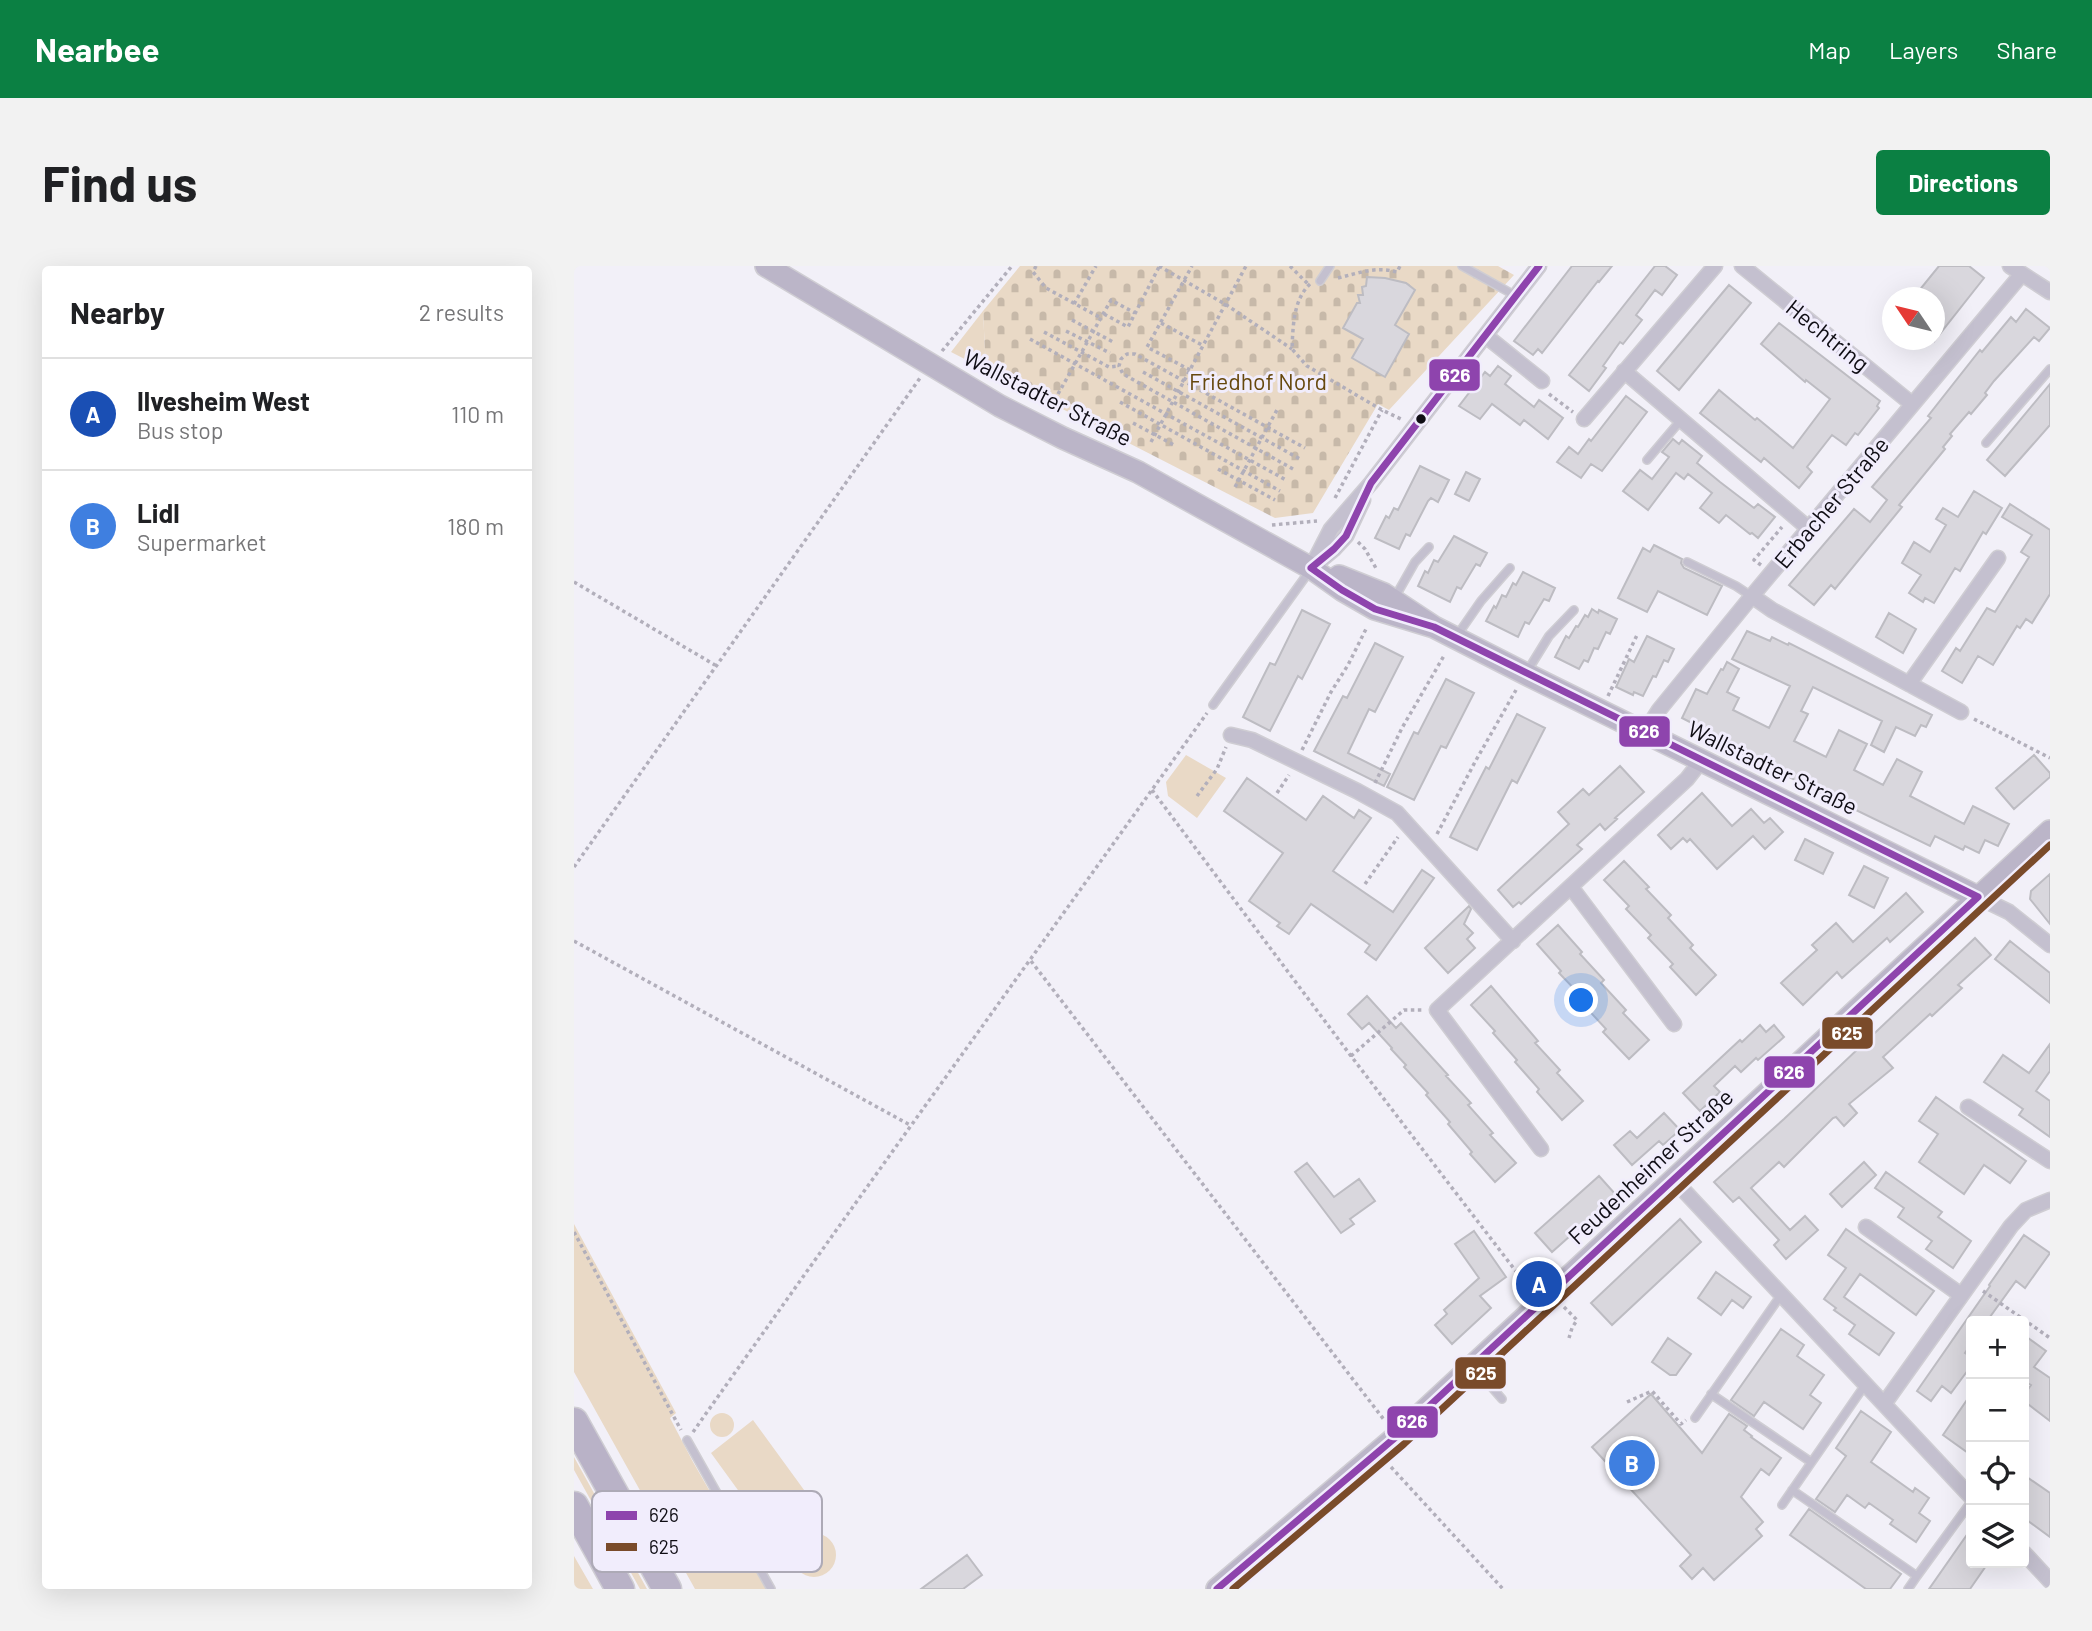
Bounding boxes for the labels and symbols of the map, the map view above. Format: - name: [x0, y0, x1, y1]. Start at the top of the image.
- north arrow: [1882, 287, 1945, 350]
- street label: Hechtring: [1781, 293, 1875, 377]
- street label: Wallstadter Straße: [959, 342, 1137, 452]
- line badge: 626: [1428, 358, 1481, 392]
- text: 626: [1439, 363, 1471, 386]
- park label: Friedhof Nord: [1189, 367, 1327, 395]
- unlabelled marker: [1414, 412, 1428, 426]
- street label: Erbacher Straße: [1768, 431, 1894, 573]
- street label: Wallstadter Straße: [1684, 714, 1862, 820]
- line badge: 626: [1618, 715, 1671, 748]
- text: 626: [1628, 719, 1660, 742]
- your location: [1564, 983, 1598, 1017]
- line badge: 625: [1821, 1016, 1874, 1050]
- text: 625: [1831, 1021, 1863, 1044]
- line badge: 626: [1763, 1055, 1816, 1089]
- text: 626: [1773, 1060, 1805, 1083]
- street label: Feudenheimer Straße: [1562, 1082, 1738, 1250]
- pin: A: [1516, 1258, 1562, 1310]
- line badge: 625: [1454, 1356, 1507, 1390]
- text: 625: [1465, 1361, 1497, 1384]
- line badge: 626: [1386, 1405, 1439, 1439]
- text: 626: [1396, 1409, 1428, 1432]
- pin: B: [1609, 1437, 1655, 1489]
- legend: [592, 1491, 822, 1572]
- text: 626: [649, 1503, 679, 1526]
- text: 625: [649, 1535, 679, 1558]

